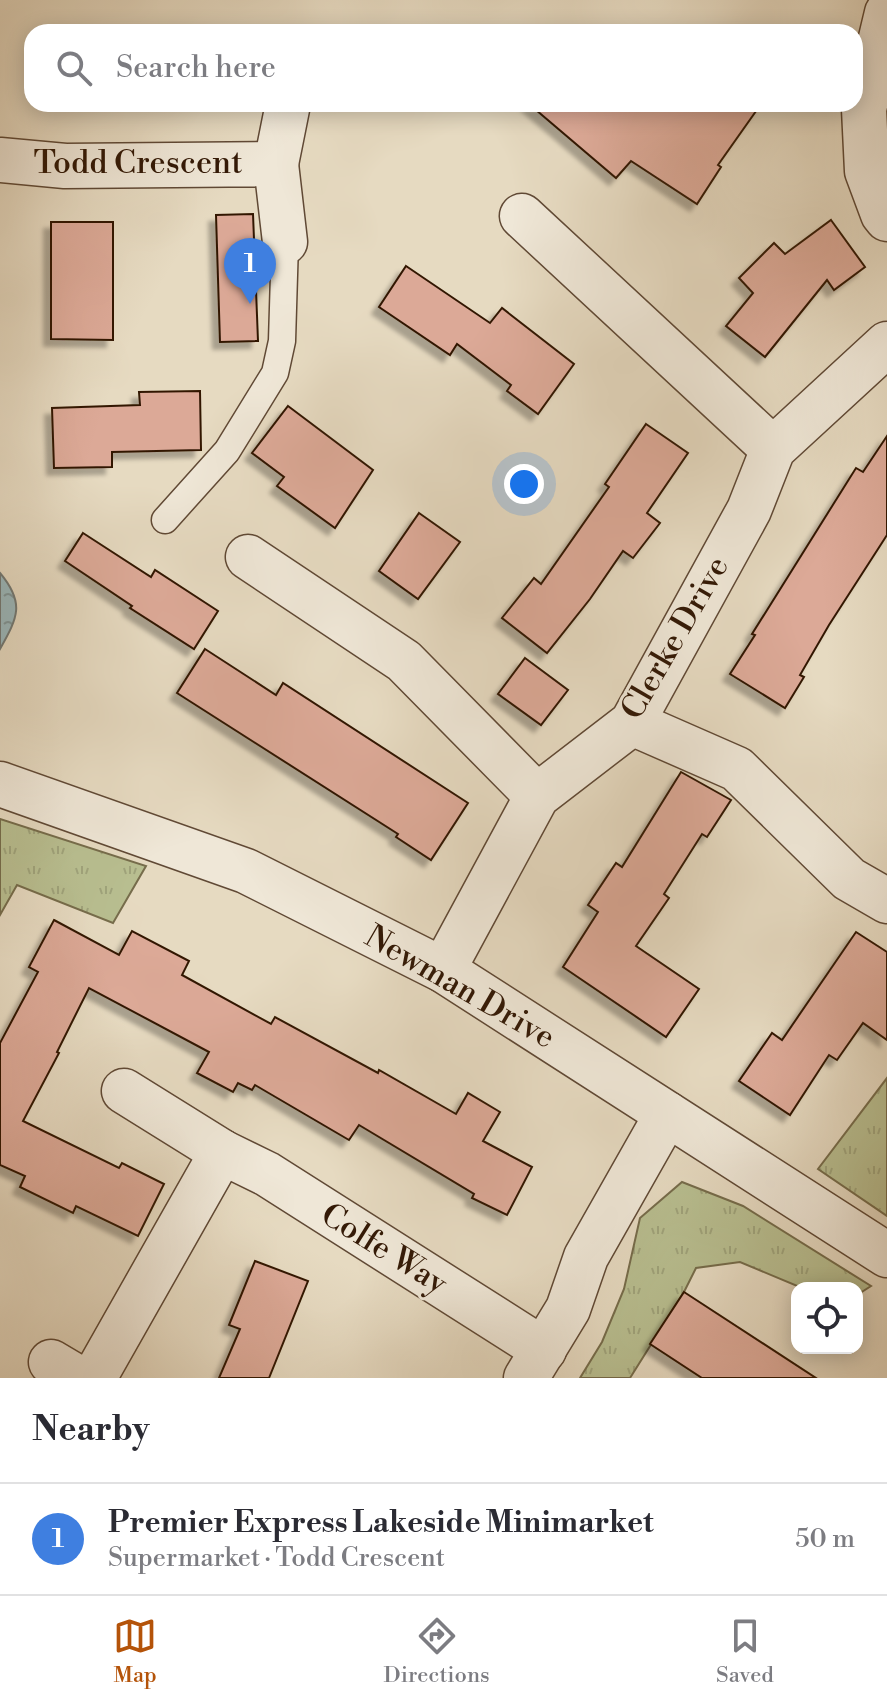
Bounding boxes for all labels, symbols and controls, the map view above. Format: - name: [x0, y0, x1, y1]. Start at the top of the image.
- search box: [24, 24, 863, 112]
- icon: search: [52, 46, 96, 90]
- text: Search here: [116, 49, 276, 87]
- street label: Todd Crescent: [34, 143, 243, 183]
- pin: 1: [224, 238, 276, 304]
- your location: [504, 464, 544, 504]
- street label: Clerke Drive: [612, 549, 738, 727]
- street label: Newman Drive: [358, 916, 562, 1058]
- street label: Colfe Way: [313, 1195, 455, 1304]
- map controls: [791, 1282, 863, 1354]
- button: locate: [791, 1282, 863, 1354]
- text: Nearby: [32, 1409, 150, 1451]
- text: Premier Express Lakeside Minimarket: [108, 1504, 654, 1542]
- text: 1: [52, 1523, 64, 1555]
- text: 50 m: [795, 1523, 855, 1555]
- text: Supermarket · Todd Crescent: [108, 1542, 445, 1574]
- tab: Map: [113, 1614, 157, 1689]
- tab: Directions: [384, 1614, 490, 1689]
- tab: Saved: [716, 1614, 774, 1689]

